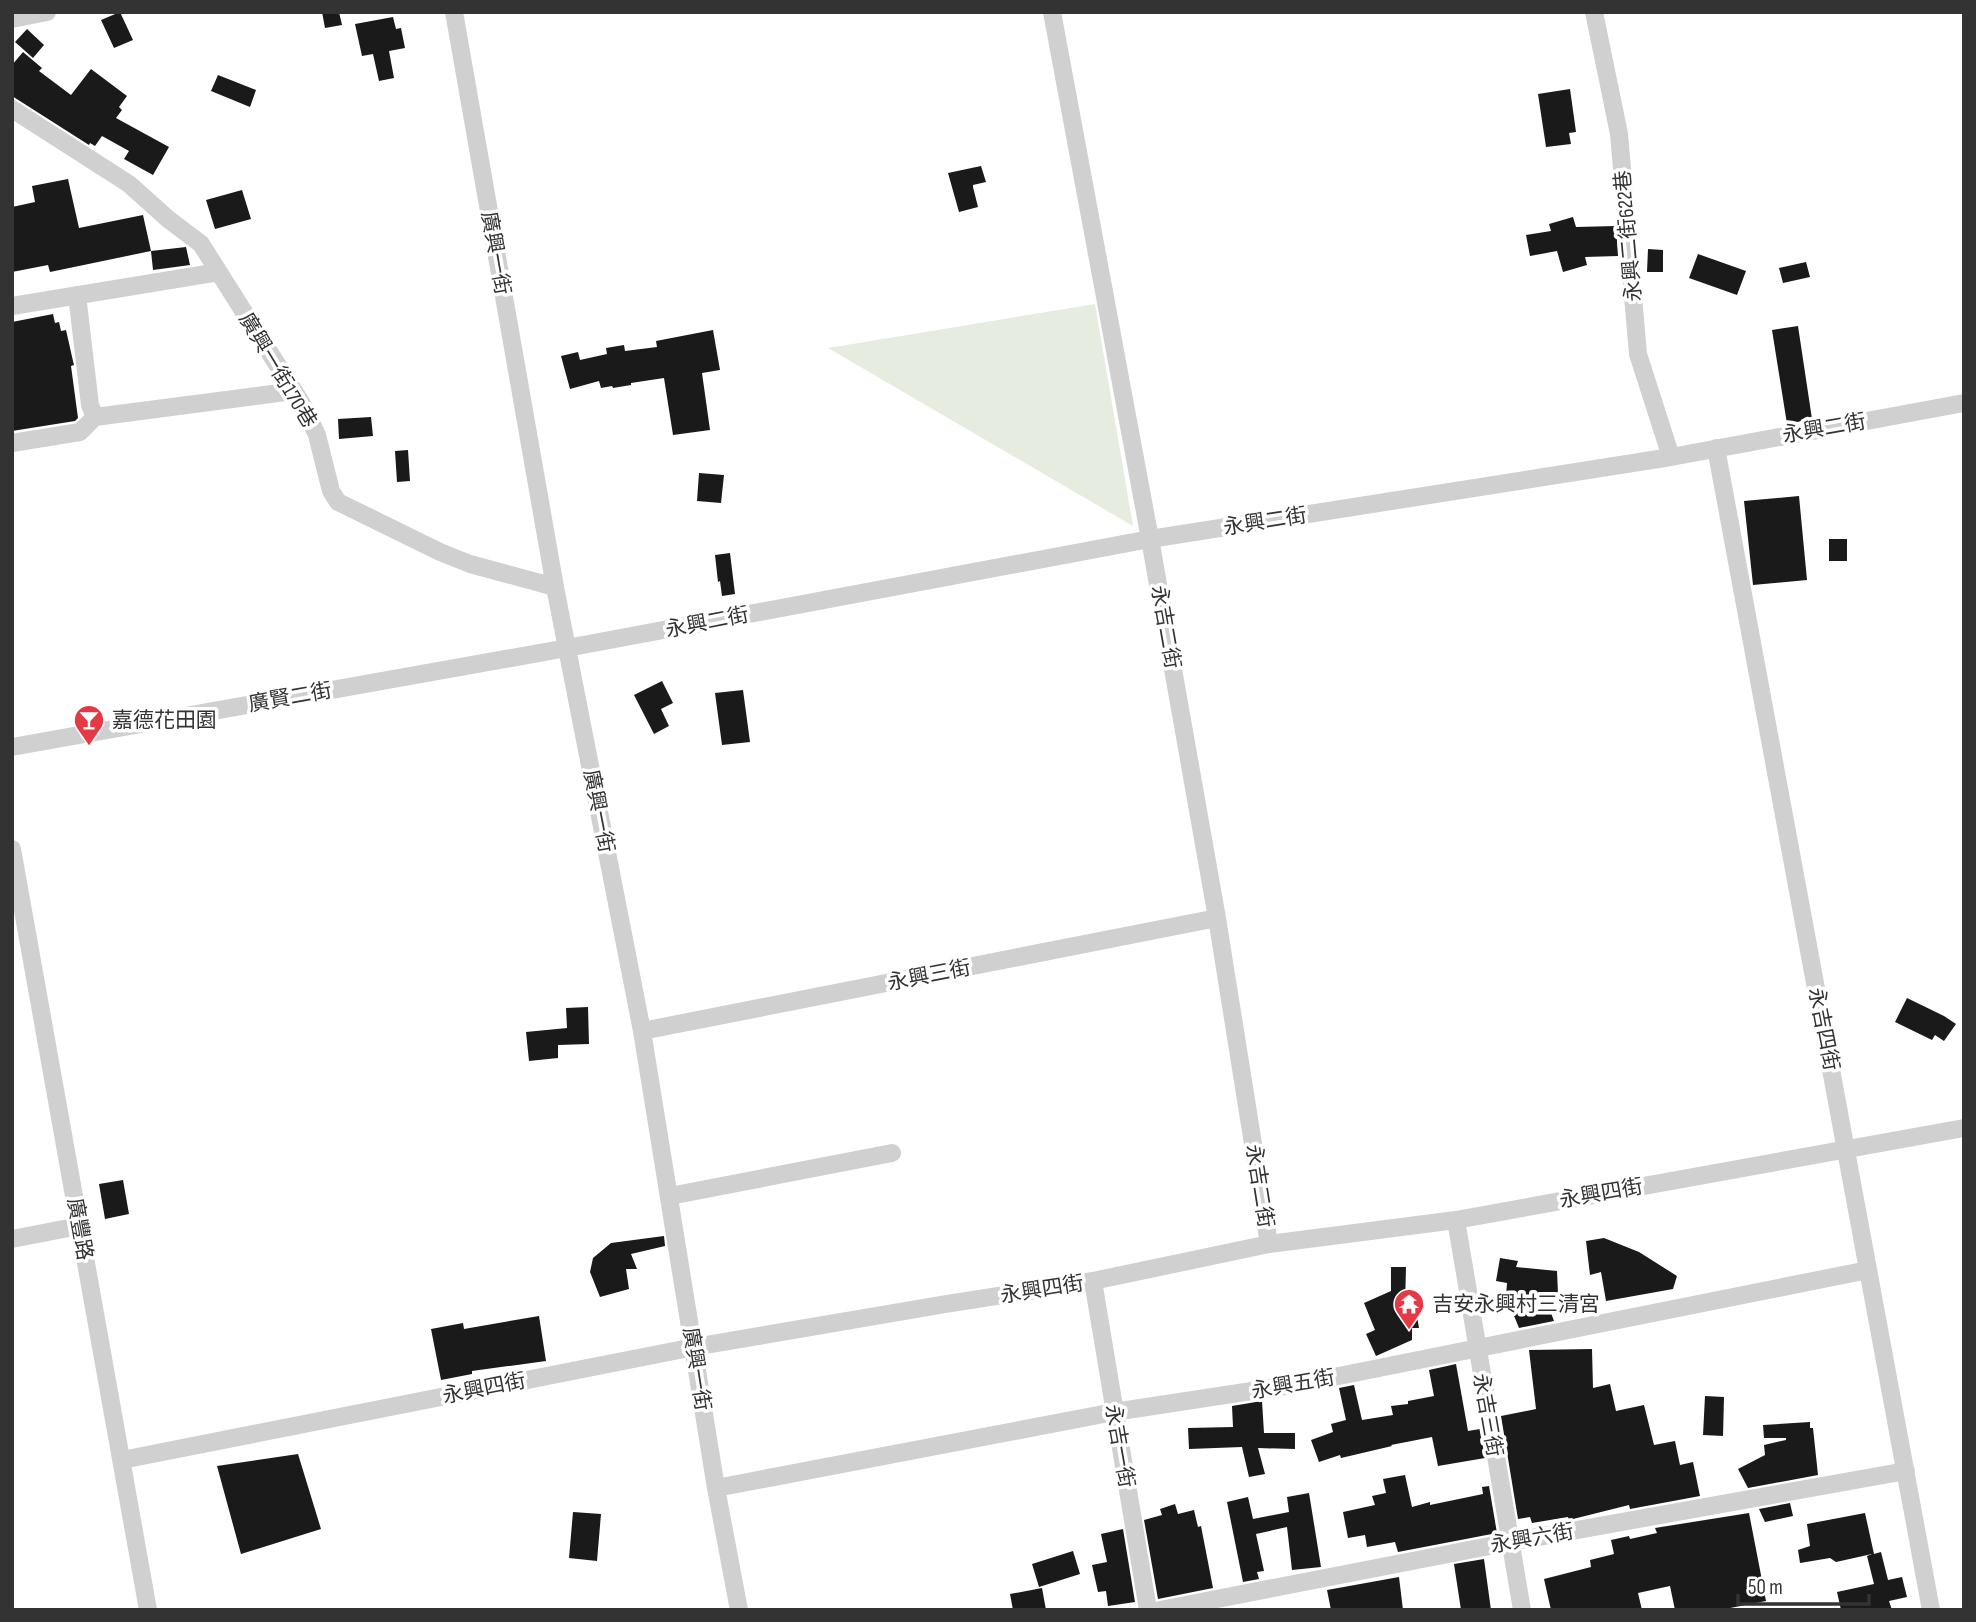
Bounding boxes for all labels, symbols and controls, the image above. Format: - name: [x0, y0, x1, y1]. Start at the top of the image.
- street label: 永興二街622巷: [1610, 169, 1647, 303]
- street label: 廣興一街: [476, 210, 515, 297]
- street label: 廣興一街170巷: [233, 308, 322, 432]
- street label: 永興二街: [1781, 409, 1868, 448]
- street label: 永興二街: [1222, 503, 1309, 540]
- street label: 永吉二街: [1146, 584, 1185, 671]
- street label: 永興二街: [663, 602, 751, 643]
- street label: 廣賢二街: [247, 678, 334, 717]
- bar icon: 嘉德花田園: [72, 703, 106, 747]
- place label: 嘉德花田園: [112, 708, 217, 733]
- street label: 廣興一街: [578, 767, 619, 855]
- street label: 永興三街: [885, 955, 973, 996]
- street label: 永吉四街: [1803, 985, 1844, 1073]
- street label: 永吉二街: [1241, 1143, 1278, 1230]
- street label: 永興四街: [1558, 1174, 1645, 1213]
- street label: 廣豐路: [62, 1196, 97, 1262]
- street label: 永興四街: [999, 1271, 1086, 1308]
- temple icon: 吉安永興村三清宮: [1392, 1287, 1426, 1331]
- place label: 吉安永興村三清宮: [1432, 1292, 1600, 1317]
- street label: 廣興一街: [678, 1326, 715, 1413]
- street label: 永興五街: [1250, 1365, 1337, 1404]
- street label: 永興四街: [440, 1368, 528, 1409]
- street label: 永吉三街: [1468, 1372, 1507, 1459]
- street label: 永吉一街: [1100, 1403, 1139, 1490]
- street label: 永興六街: [1489, 1519, 1576, 1558]
- scale bar: [1738, 1562, 1869, 1606]
- text: 50 m: [1748, 1575, 1783, 1600]

